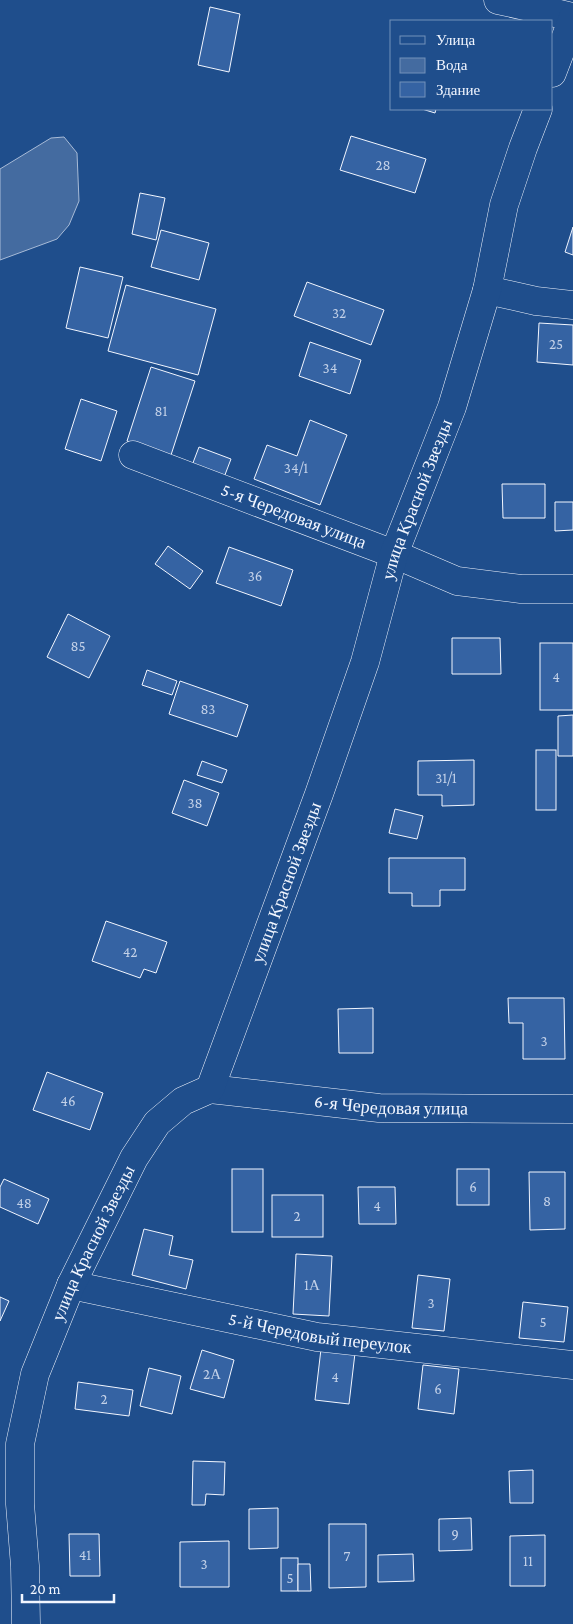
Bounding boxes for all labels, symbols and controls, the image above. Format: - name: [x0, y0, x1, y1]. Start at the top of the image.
- legend: [390, 20, 553, 110]
- text: Улица: [436, 32, 475, 48]
- text: Вода: [436, 57, 468, 73]
- text: Здание: [436, 82, 480, 98]
- house number: 28: [375, 157, 391, 173]
- house number: 32: [332, 305, 346, 321]
- house number: 25: [549, 336, 563, 352]
- house number: 34: [323, 360, 337, 376]
- house number: 81: [154, 403, 168, 419]
- street label: улица Красной Звезды: [378, 416, 456, 582]
- house number: 34/1: [284, 460, 308, 476]
- street label: 5-я Чередовая улица: [218, 479, 369, 553]
- house number: 36: [248, 568, 262, 584]
- house number: 85: [71, 638, 85, 654]
- house number: 4: [552, 669, 560, 685]
- house number: 83: [201, 701, 215, 717]
- house number: 31/1: [435, 770, 457, 786]
- house number: 38: [187, 795, 203, 811]
- street label: улица Красной Звезды: [247, 799, 325, 966]
- house number: 42: [123, 944, 137, 960]
- house number: 3: [540, 1033, 548, 1049]
- street label: 6-я Чередовая улица: [313, 1091, 468, 1118]
- house number: 46: [60, 1093, 76, 1109]
- street label: улица Красной Звезды: [48, 1162, 139, 1324]
- house number: 6: [469, 1179, 477, 1195]
- house number: 8: [543, 1193, 551, 1209]
- house number: 48: [16, 1195, 32, 1211]
- house number: 4: [373, 1198, 381, 1214]
- house number: 2: [293, 1208, 301, 1224]
- house number: 1А: [304, 1277, 320, 1293]
- house number: 3: [427, 1295, 435, 1311]
- street label: 5-й Чередовый переулок: [227, 1309, 413, 1357]
- house number: 5: [539, 1314, 547, 1330]
- house number: 2А: [203, 1366, 221, 1382]
- house number: 4: [331, 1369, 339, 1385]
- house number: 6: [434, 1381, 442, 1397]
- house number: 2: [100, 1391, 108, 1407]
- house number: 9: [451, 1526, 459, 1542]
- house number: 41: [79, 1547, 91, 1563]
- house number: 7: [344, 1548, 351, 1564]
- house number: 11: [523, 1553, 533, 1569]
- house number: 3: [200, 1556, 208, 1572]
- house number: 5: [286, 1570, 294, 1586]
- scale bar: [22, 1572, 115, 1604]
- text: 20 m: [30, 1581, 61, 1597]

